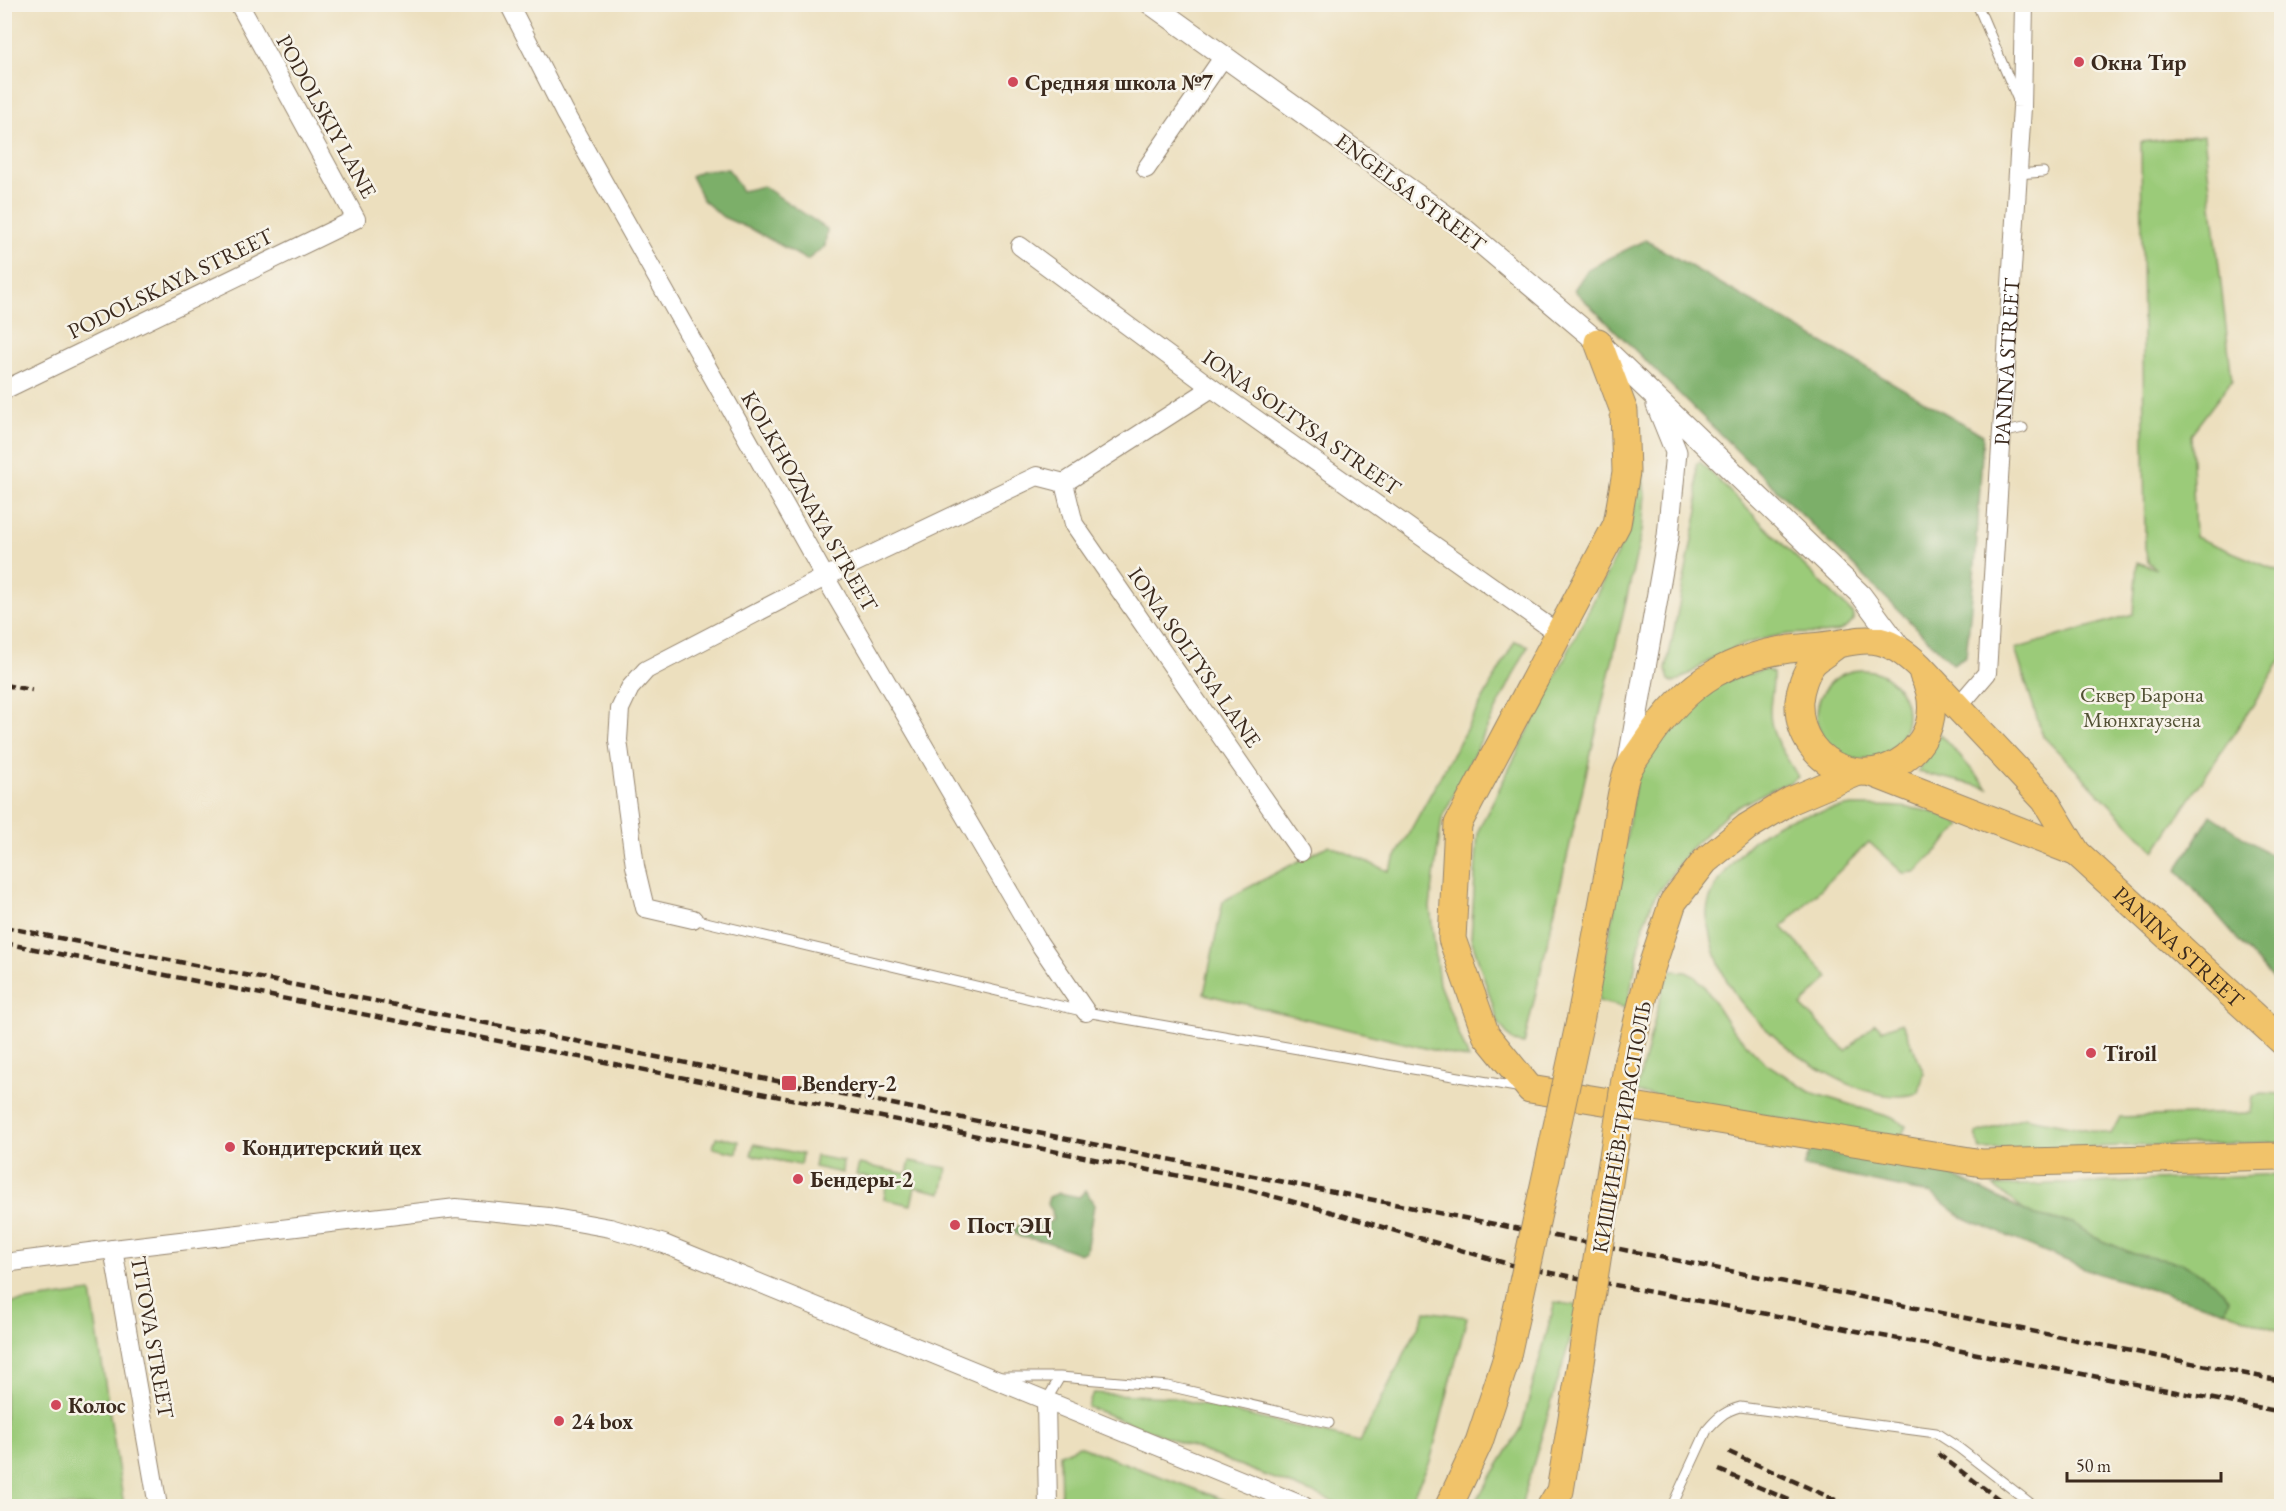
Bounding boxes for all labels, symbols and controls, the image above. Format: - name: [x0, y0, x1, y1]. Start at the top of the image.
- street label: PODOLSKIY LANE: [270, 29, 384, 203]
- place label: Окна Тир: [2091, 48, 2186, 77]
- marker: Окна Тир: [2072, 55, 2086, 69]
- place label: Средняя школа №7: [1025, 68, 1213, 97]
- marker: Средняя школа №7: [1006, 75, 1020, 89]
- street label: ENGELSA STREET: [1330, 126, 1492, 259]
- street label: PODOLSKAYA STREET: [63, 221, 278, 346]
- street label: PANINA STREET: [1987, 277, 2026, 446]
- street label: IONA SOLTYSA STREET: [1197, 343, 1407, 502]
- street label: KOLKHOZNAYA STREET: [735, 386, 885, 617]
- street label: IONA SOLTYSA LANE: [1121, 561, 1268, 753]
- park label: Сквер Барона Мюнхгаузена: [2080, 680, 2204, 734]
- street label: PANINA STREET: [2107, 880, 2250, 1014]
- street label: КИШИНЁВ-ТИРАСПОЛЬ: [1585, 999, 1658, 1256]
- place label: Tiroil: [2103, 1039, 2157, 1068]
- marker: Tiroil: [2084, 1046, 2098, 1060]
- place label: Bendery-2: [802, 1069, 897, 1098]
- marker: Bendery-2: [780, 1074, 798, 1092]
- place label: Кондитерский цех: [242, 1133, 422, 1162]
- marker: Кондитерский цех: [223, 1140, 237, 1154]
- place label: Бендеры-2: [810, 1165, 913, 1194]
- marker: Бендеры-2: [791, 1172, 805, 1186]
- place label: Пост ЭЦ: [967, 1211, 1051, 1240]
- marker: Пост ЭЦ: [948, 1218, 962, 1232]
- street label: TITOVA STREET: [124, 1254, 181, 1421]
- place label: Колос: [68, 1391, 126, 1420]
- marker: Колос: [49, 1398, 63, 1412]
- place label: 24 box: [571, 1407, 633, 1436]
- marker: 24 box: [552, 1414, 566, 1428]
- scale bar: [2067, 1445, 2222, 1483]
- text: 50 m: [2076, 1454, 2111, 1477]

